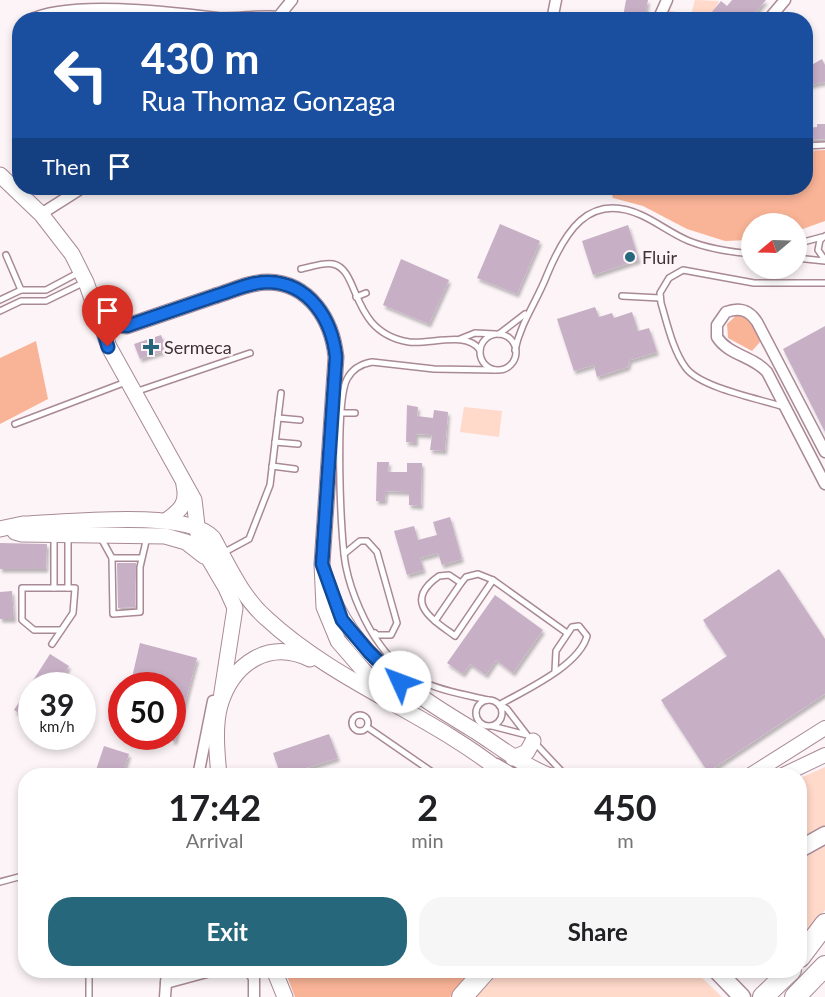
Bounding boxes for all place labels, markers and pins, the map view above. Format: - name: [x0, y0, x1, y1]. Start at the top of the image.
- place label: Fluir: [642, 246, 678, 268]
- marker: Fluir: [623, 250, 637, 264]
- pin: [82, 285, 133, 347]
- place label: Sermeca: [164, 336, 232, 358]
- marker: Sermeca: [142, 338, 160, 356]

